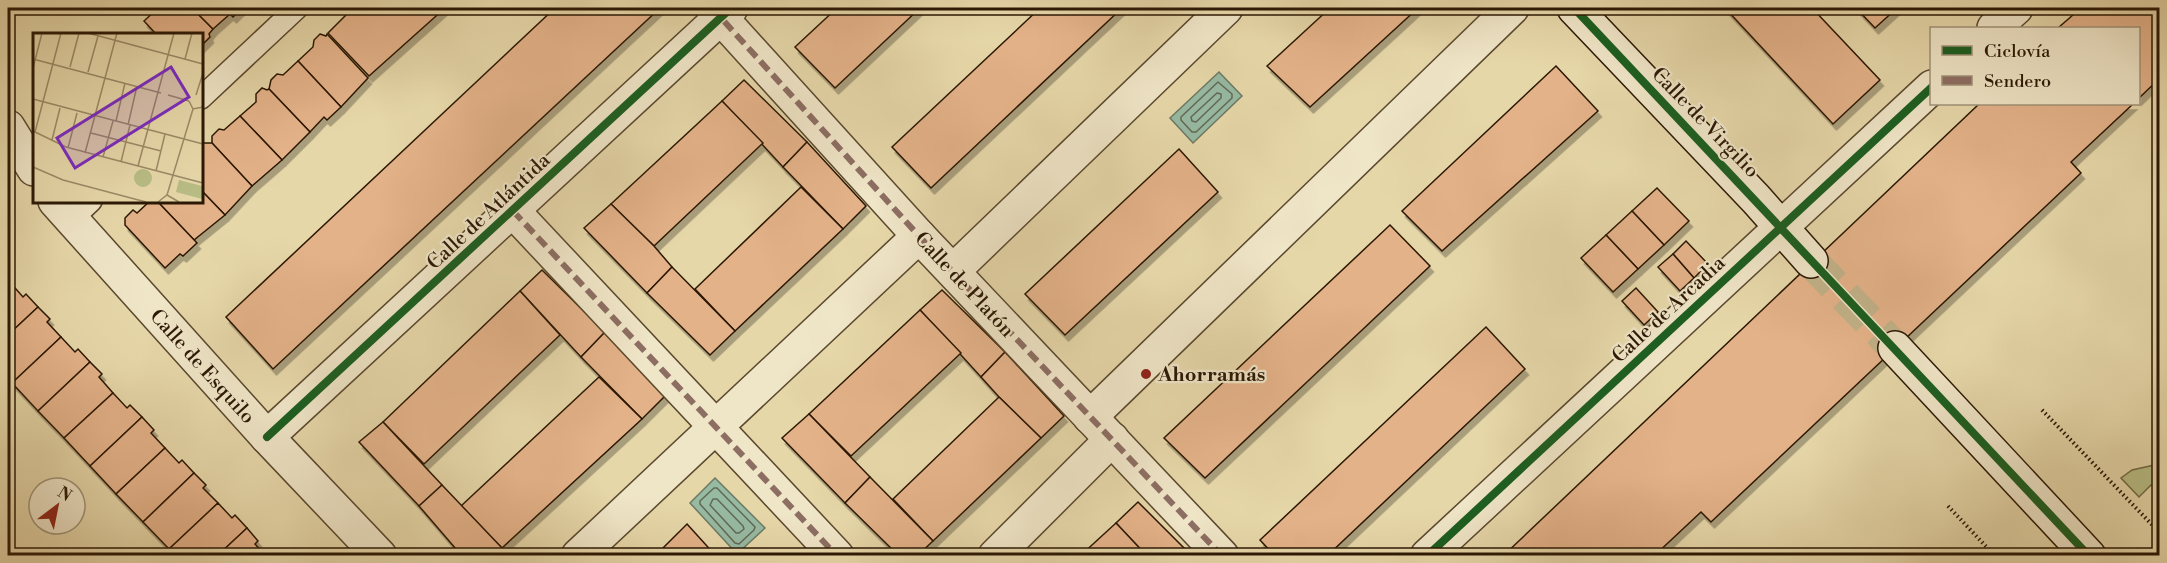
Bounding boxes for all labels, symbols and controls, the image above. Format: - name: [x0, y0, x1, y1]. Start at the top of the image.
- legend: [1930, 27, 2140, 105]
- inset map: [33, 33, 202, 202]
- text: Ciclovía: [1984, 40, 2051, 63]
- street label: Calle de Virgilio: [1646, 62, 1764, 184]
- text: Sendero: [1984, 70, 2051, 93]
- street label: Calle de Atlántida: [422, 148, 557, 276]
- street label: Calle de Platón: [909, 227, 1019, 343]
- street label: Calle de Arcadia: [1607, 251, 1732, 369]
- street label: Calle de Esquilo: [144, 305, 260, 429]
- place label: Ahorramás: [1157, 363, 1265, 388]
- marker: Ahorramás: [1139, 367, 1153, 381]
- north arrow: [27, 476, 87, 536]
- text: N: [54, 482, 75, 506]

